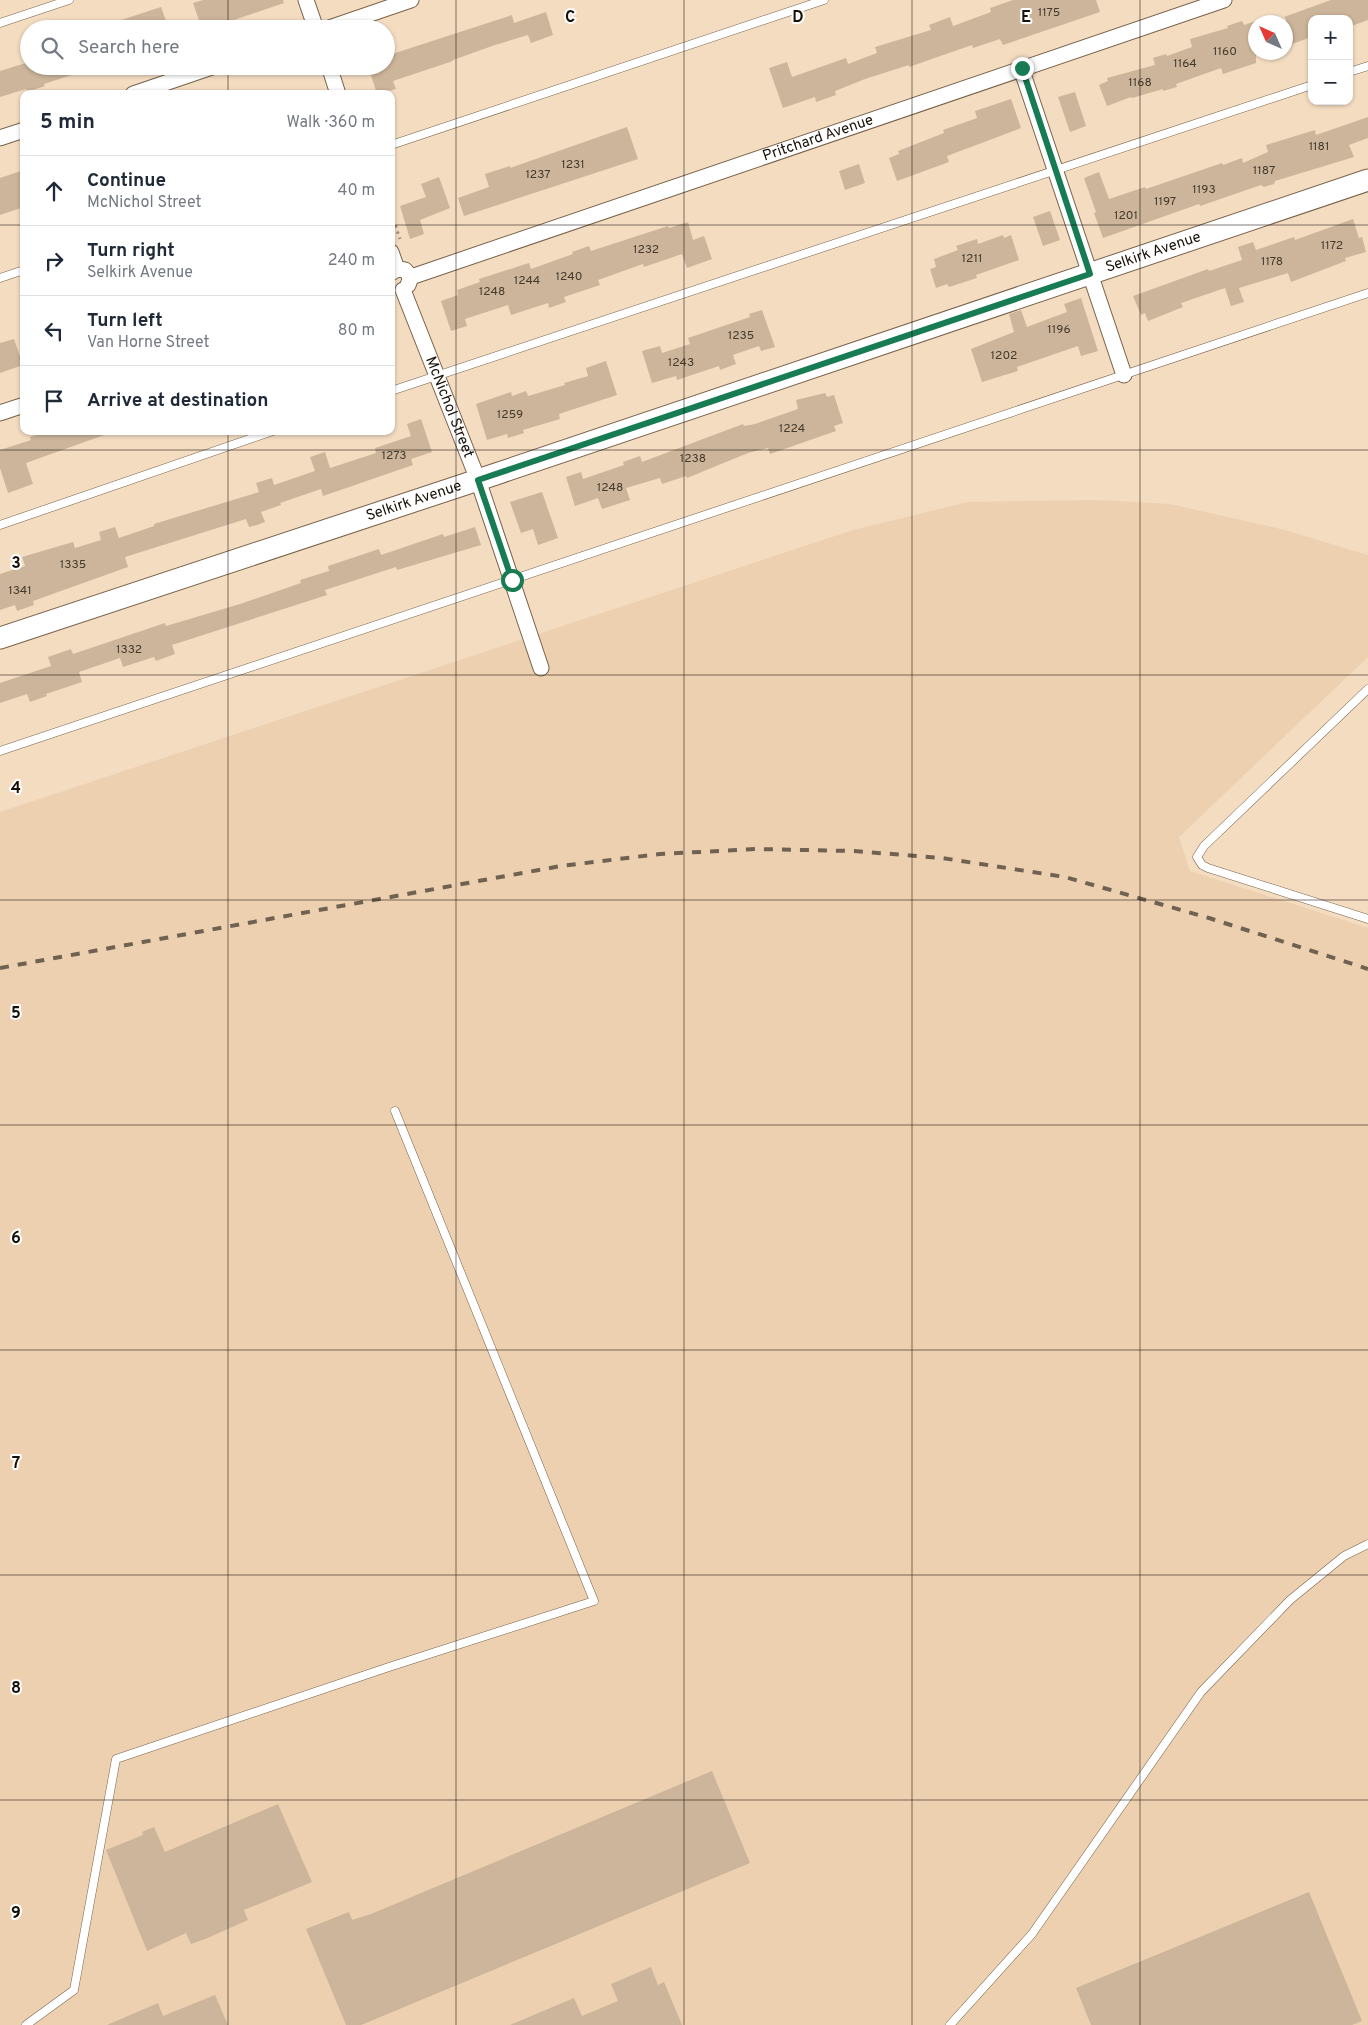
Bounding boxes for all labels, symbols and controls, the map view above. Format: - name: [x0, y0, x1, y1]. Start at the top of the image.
- house number: 1175: [1038, 5, 1060, 21]
- text: C: [565, 8, 575, 28]
- text: D: [792, 8, 804, 28]
- text: E: [1021, 8, 1031, 28]
- north arrow: [1248, 15, 1293, 60]
- map controls: [1308, 15, 1353, 105]
- button: +: [1308, 15, 1353, 60]
- search box: [20, 20, 395, 75]
- icon: search: [38, 34, 66, 62]
- text: Search here: [78, 36, 180, 60]
- house number: 1160: [1213, 44, 1237, 60]
- house number: 1164: [1173, 56, 1197, 72]
- route end: [1011, 57, 1034, 80]
- button: −: [1308, 60, 1353, 105]
- house number: 1168: [1128, 75, 1152, 91]
- text: 5 min: [40, 109, 95, 136]
- street label: Pritchard Avenue: [760, 111, 876, 166]
- text: Walk · 360 m: [287, 113, 375, 133]
- house number: 1181: [1309, 139, 1329, 155]
- house number: 1231: [561, 157, 585, 173]
- house number: 1187: [1253, 163, 1275, 179]
- house number: 1237: [525, 167, 551, 183]
- text: Continue: [87, 169, 166, 193]
- icon: ahead: [40, 177, 68, 205]
- text: 40 m: [337, 181, 375, 201]
- house number: 1193: [1192, 182, 1216, 198]
- text: McNichol Street: [87, 193, 201, 213]
- house number: 1197: [1154, 194, 1176, 210]
- house number: 1201: [1114, 208, 1138, 224]
- street label: Selkirk Avenue: [1103, 228, 1203, 277]
- house number: 1172: [1321, 238, 1343, 254]
- text: Turn right: [87, 239, 175, 263]
- house number: 1232: [633, 242, 659, 258]
- icon: right: [40, 247, 68, 275]
- text: 240 m: [328, 251, 375, 271]
- house number: 1211: [962, 251, 982, 267]
- house number: 1178: [1261, 254, 1283, 270]
- text: Selkirk Avenue: [87, 263, 193, 283]
- house number: 1240: [556, 269, 582, 285]
- house number: 1244: [514, 273, 540, 289]
- house number: 1248: [479, 284, 505, 300]
- text: Turn left: [87, 309, 163, 333]
- icon: left: [40, 317, 68, 345]
- text: 80 m: [338, 321, 375, 341]
- house number: 1196: [1047, 322, 1071, 338]
- house number: 1235: [728, 328, 754, 344]
- text: Van Horne Street: [87, 333, 210, 353]
- house number: 1202: [991, 348, 1017, 364]
- street label: McNichol Street: [421, 354, 478, 461]
- house number: 1243: [668, 355, 694, 371]
- icon: arrive: [40, 387, 68, 415]
- text: Arrive at destination: [87, 389, 268, 413]
- house number: 1259: [497, 407, 523, 423]
- house number: 1224: [779, 421, 805, 437]
- house number: 1273: [381, 448, 407, 464]
- house number: 1238: [680, 451, 706, 467]
- street label: Selkirk Avenue: [364, 477, 464, 526]
- house number: 1248: [597, 480, 623, 496]
- text: 3: [11, 554, 21, 574]
- house number: 1335: [60, 557, 86, 573]
- route start: [501, 569, 524, 592]
- house number: 1341: [8, 583, 32, 599]
- house number: 1332: [116, 642, 142, 658]
- text: 4: [11, 779, 21, 799]
- text: 5: [11, 1004, 21, 1024]
- text: 6: [11, 1229, 21, 1249]
- text: 7: [12, 1454, 20, 1474]
- text: 8: [11, 1679, 21, 1699]
- text: 9: [11, 1904, 21, 1924]

